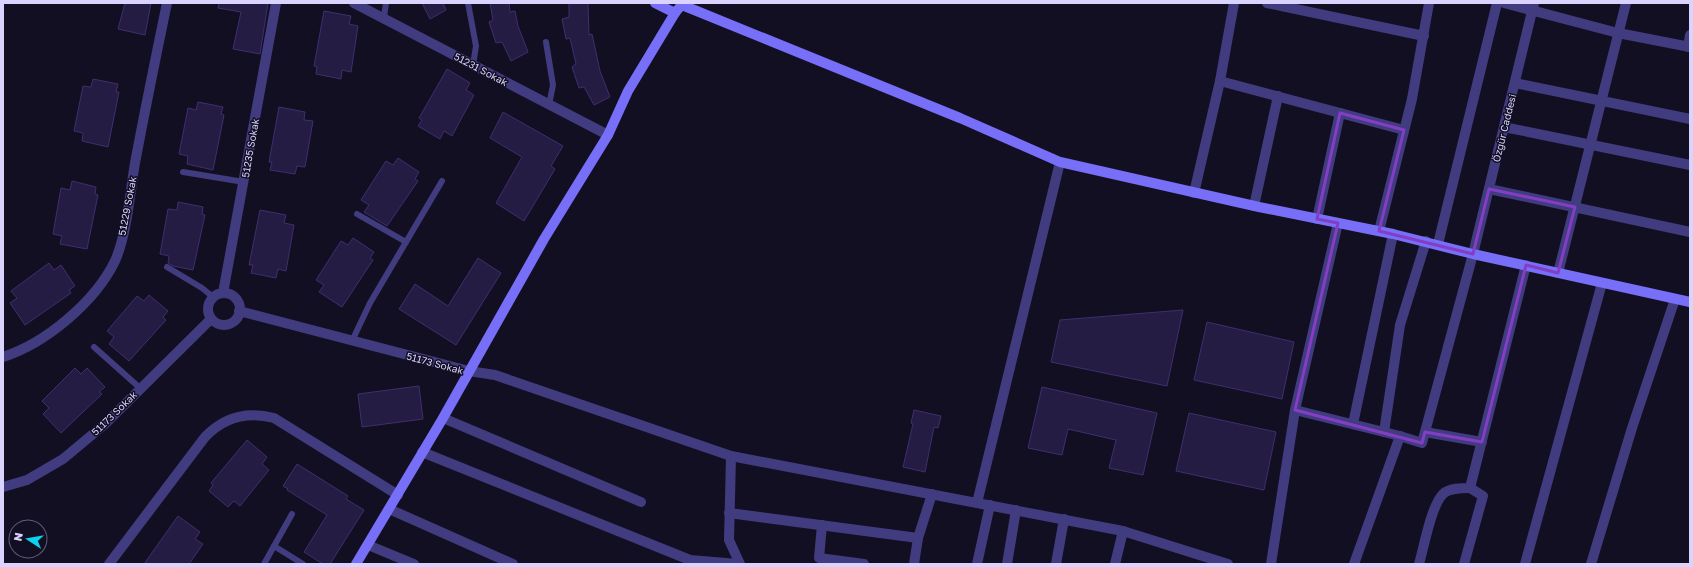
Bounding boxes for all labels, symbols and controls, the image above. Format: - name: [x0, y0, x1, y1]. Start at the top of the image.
- street label: 51231 Sokak: [452, 50, 510, 88]
- street label: Özgür Caddesi: [1489, 93, 1518, 163]
- street label: 51235 Sokak: [239, 117, 261, 179]
- street label: 51229 Sokak: [115, 175, 139, 237]
- street label: 51173 Sokak: [405, 350, 465, 376]
- street label: 51173 Sokak: [89, 388, 139, 438]
- north arrow: [8, 519, 48, 559]
- text: N: [11, 531, 25, 542]

